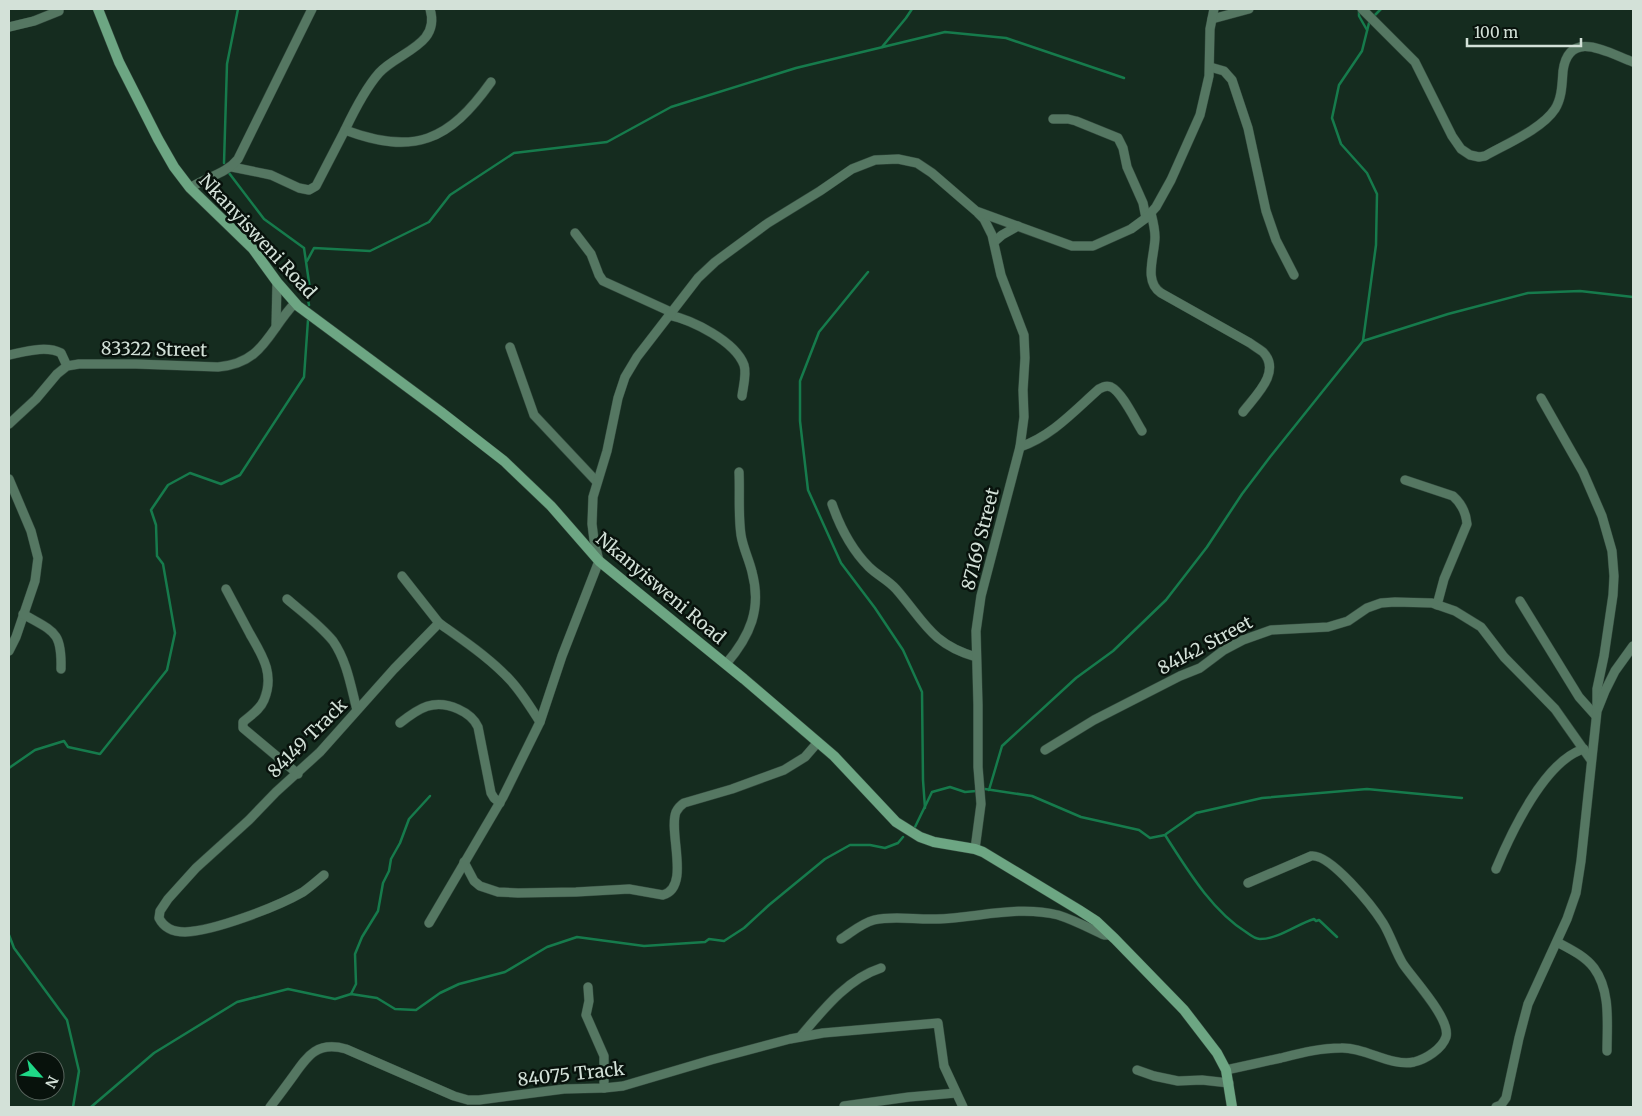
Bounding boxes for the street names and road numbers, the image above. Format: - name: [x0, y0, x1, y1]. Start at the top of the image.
- street label: Nkanyisweni Road: [194, 169, 322, 303]
- street label: 83322 Street: [101, 337, 207, 361]
- street label: 87169 Street: [956, 485, 1004, 593]
- street label: Nkanyisweni Road: [592, 527, 730, 649]
- street label: 84142 Street: [1154, 610, 1256, 680]
- street label: 84149 Track: [262, 693, 352, 783]
- street label: 84075 Track: [516, 1057, 626, 1091]

